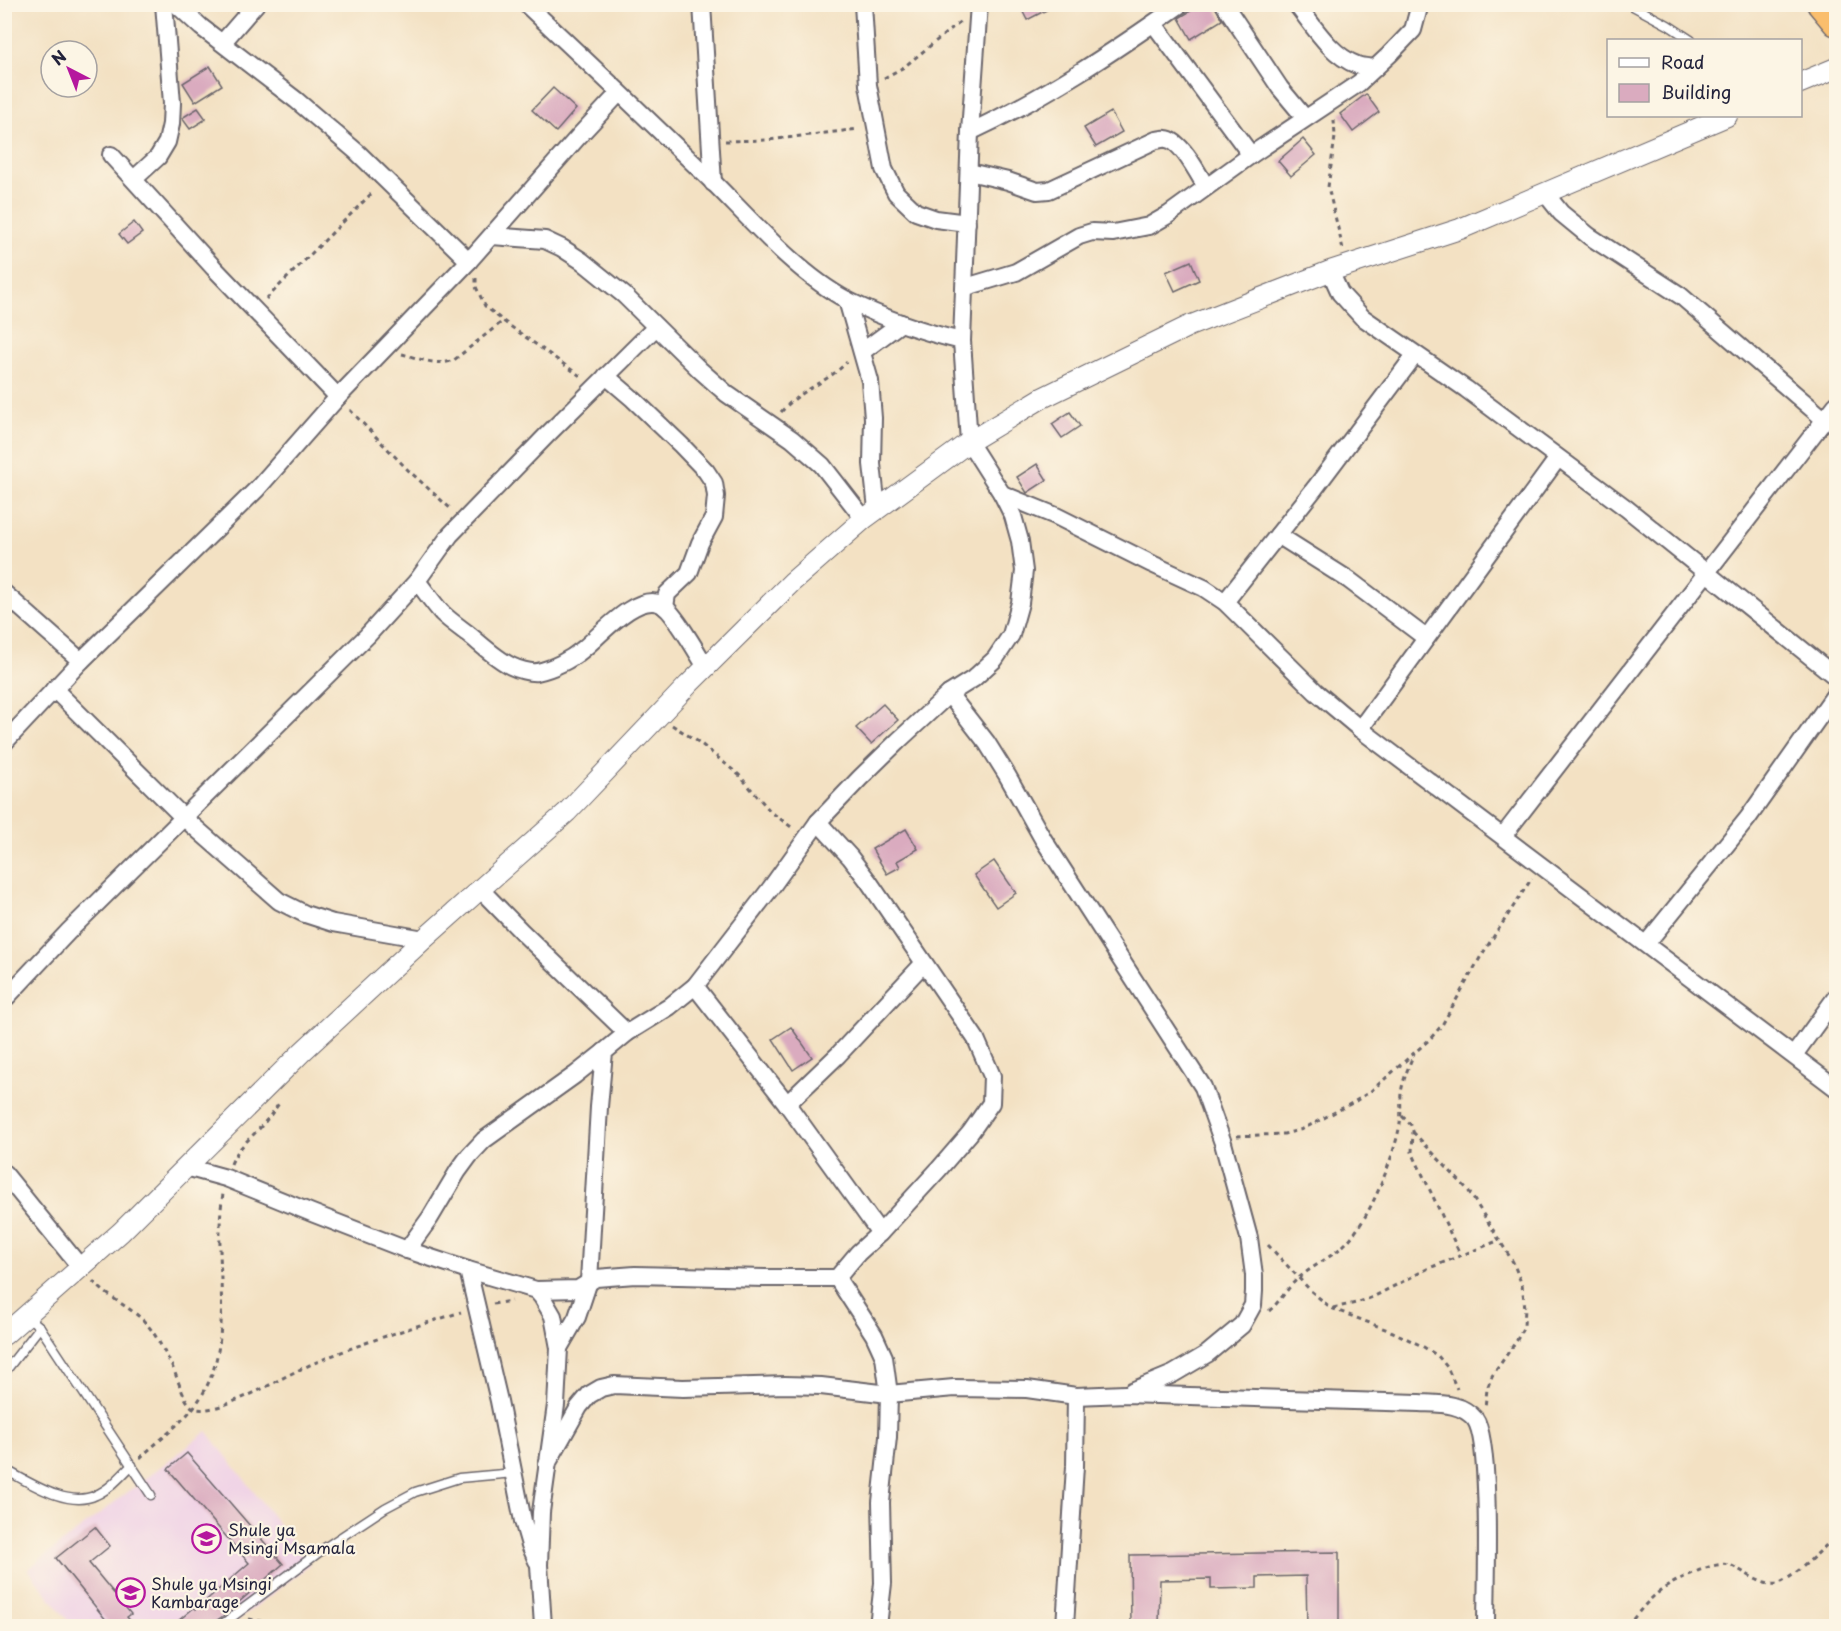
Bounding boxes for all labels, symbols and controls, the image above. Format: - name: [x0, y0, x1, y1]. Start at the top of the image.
- north arrow: [39, 39, 99, 99]
- legend: [1607, 39, 1802, 117]
- text: N: [46, 44, 71, 70]
- text: Road: [1661, 48, 1705, 75]
- text: Building: [1661, 78, 1731, 105]
- place label: Shule ya Msingi Msamala: [228, 1517, 355, 1559]
- school or university icon: Shule ya Msingi Msamala: [191, 1523, 223, 1555]
- place label: Shule ya Msingi Kambarage: [151, 1571, 272, 1613]
- school or university icon: Shule ya Msingi Kambarage: [114, 1577, 146, 1609]

